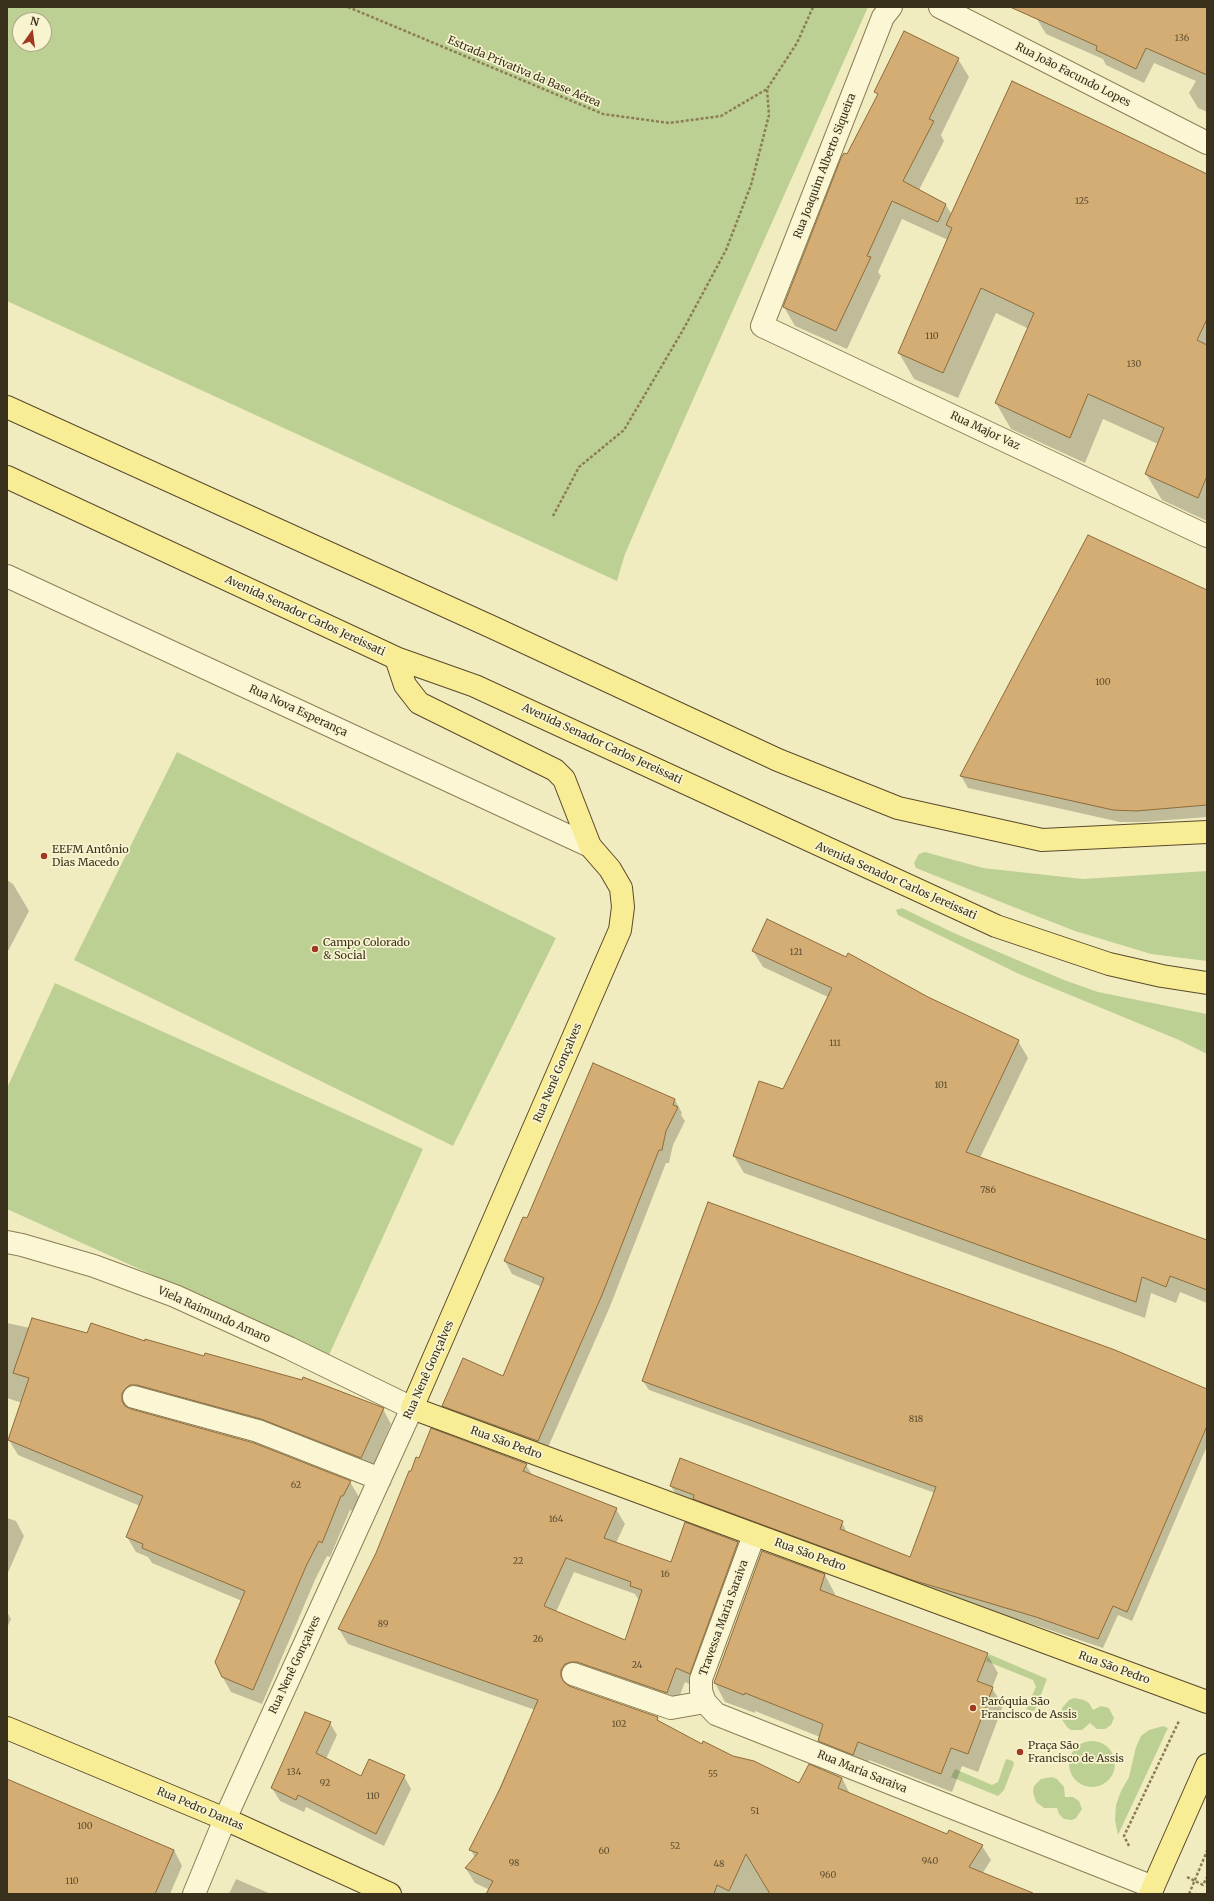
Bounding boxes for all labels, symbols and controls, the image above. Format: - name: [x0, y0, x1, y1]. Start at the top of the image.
- north arrow: [12, 12, 52, 52]
- text: N: [29, 13, 41, 29]
- house number: 136: [1175, 33, 1189, 43]
- street label: Estrada Privativa da Base Aérea: [445, 34, 603, 110]
- street label: Rua João Facundo Lopes: [1013, 40, 1133, 110]
- street label: Rua Joaquim Alberto Siqueira: [791, 91, 859, 241]
- house number: 125: [1075, 196, 1089, 206]
- house number: 110: [925, 331, 939, 341]
- house number: 130: [1127, 359, 1141, 369]
- street label: Rua Major Vaz: [948, 409, 1022, 453]
- street label: Avenida Senador Carlos Jereissati: [223, 573, 387, 659]
- house number: 100: [1095, 677, 1111, 687]
- street label: Rua Nova Esperança: [247, 682, 349, 740]
- street label: Avenida Senador Carlos Jereissati: [520, 701, 684, 787]
- street label: Avenida Senador Carlos Jereissati: [813, 839, 979, 923]
- place label: EEFM Antônio Dias Macedo: [52, 843, 129, 869]
- marker: EEFM Antônio Dias Macedo: [39, 851, 49, 861]
- place label: Campo Colorado & Social: [323, 936, 410, 962]
- marker: Campo Colorado & Social: [310, 944, 320, 954]
- house number: 121: [789, 947, 803, 957]
- street label: Rua Nenê Gonçalves: [531, 1021, 585, 1125]
- house number: 111: [829, 1038, 841, 1048]
- house number: 101: [934, 1080, 948, 1090]
- house number: 786: [980, 1185, 996, 1195]
- street label: Viela Raimundo Amaro: [156, 1284, 272, 1346]
- street label: Rua Nenê Gonçalves: [401, 1319, 457, 1421]
- house number: 818: [909, 1414, 923, 1424]
- street label: Rua São Pedro: [468, 1424, 544, 1462]
- house number: 62: [291, 1480, 301, 1490]
- house number: 164: [549, 1514, 563, 1524]
- street label: Rua São Pedro: [772, 1536, 848, 1574]
- house number: 22: [513, 1556, 523, 1566]
- street label: Travessa Maria Saraiva: [697, 1558, 751, 1678]
- house number: 16: [660, 1569, 670, 1579]
- street label: Rua Nenê Gonçalves: [266, 1614, 324, 1716]
- house number: 89: [378, 1619, 388, 1629]
- house number: 26: [533, 1634, 543, 1644]
- street label: Rua São Pedro: [1076, 1649, 1152, 1687]
- house number: 24: [632, 1660, 642, 1670]
- place label: Paróquia São Francisco de Assis: [981, 1695, 1077, 1721]
- marker: Paróquia São Francisco de Assis: [968, 1703, 978, 1713]
- house number: 102: [612, 1719, 626, 1729]
- place label: Praça São Francisco de Assis: [1028, 1739, 1124, 1765]
- marker: Praça São Francisco de Assis: [1015, 1747, 1025, 1757]
- street label: Rua Maria Saraiva: [815, 1748, 909, 1796]
- house number: 134: [287, 1767, 301, 1777]
- house number: 55: [708, 1769, 718, 1779]
- house number: 92: [320, 1778, 330, 1788]
- street label: Rua Pedro Dantas: [155, 1785, 245, 1833]
- house number: 110: [366, 1791, 380, 1801]
- house number: 51: [751, 1806, 759, 1816]
- house number: 100: [77, 1821, 93, 1831]
- house number: 52: [670, 1841, 680, 1851]
- house number: 60: [598, 1846, 610, 1856]
- house number: 940: [922, 1856, 938, 1866]
- house number: 98: [509, 1858, 519, 1868]
- house number: 48: [714, 1859, 724, 1869]
- house number: 960: [820, 1870, 836, 1880]
- house number: 110: [65, 1876, 79, 1886]

